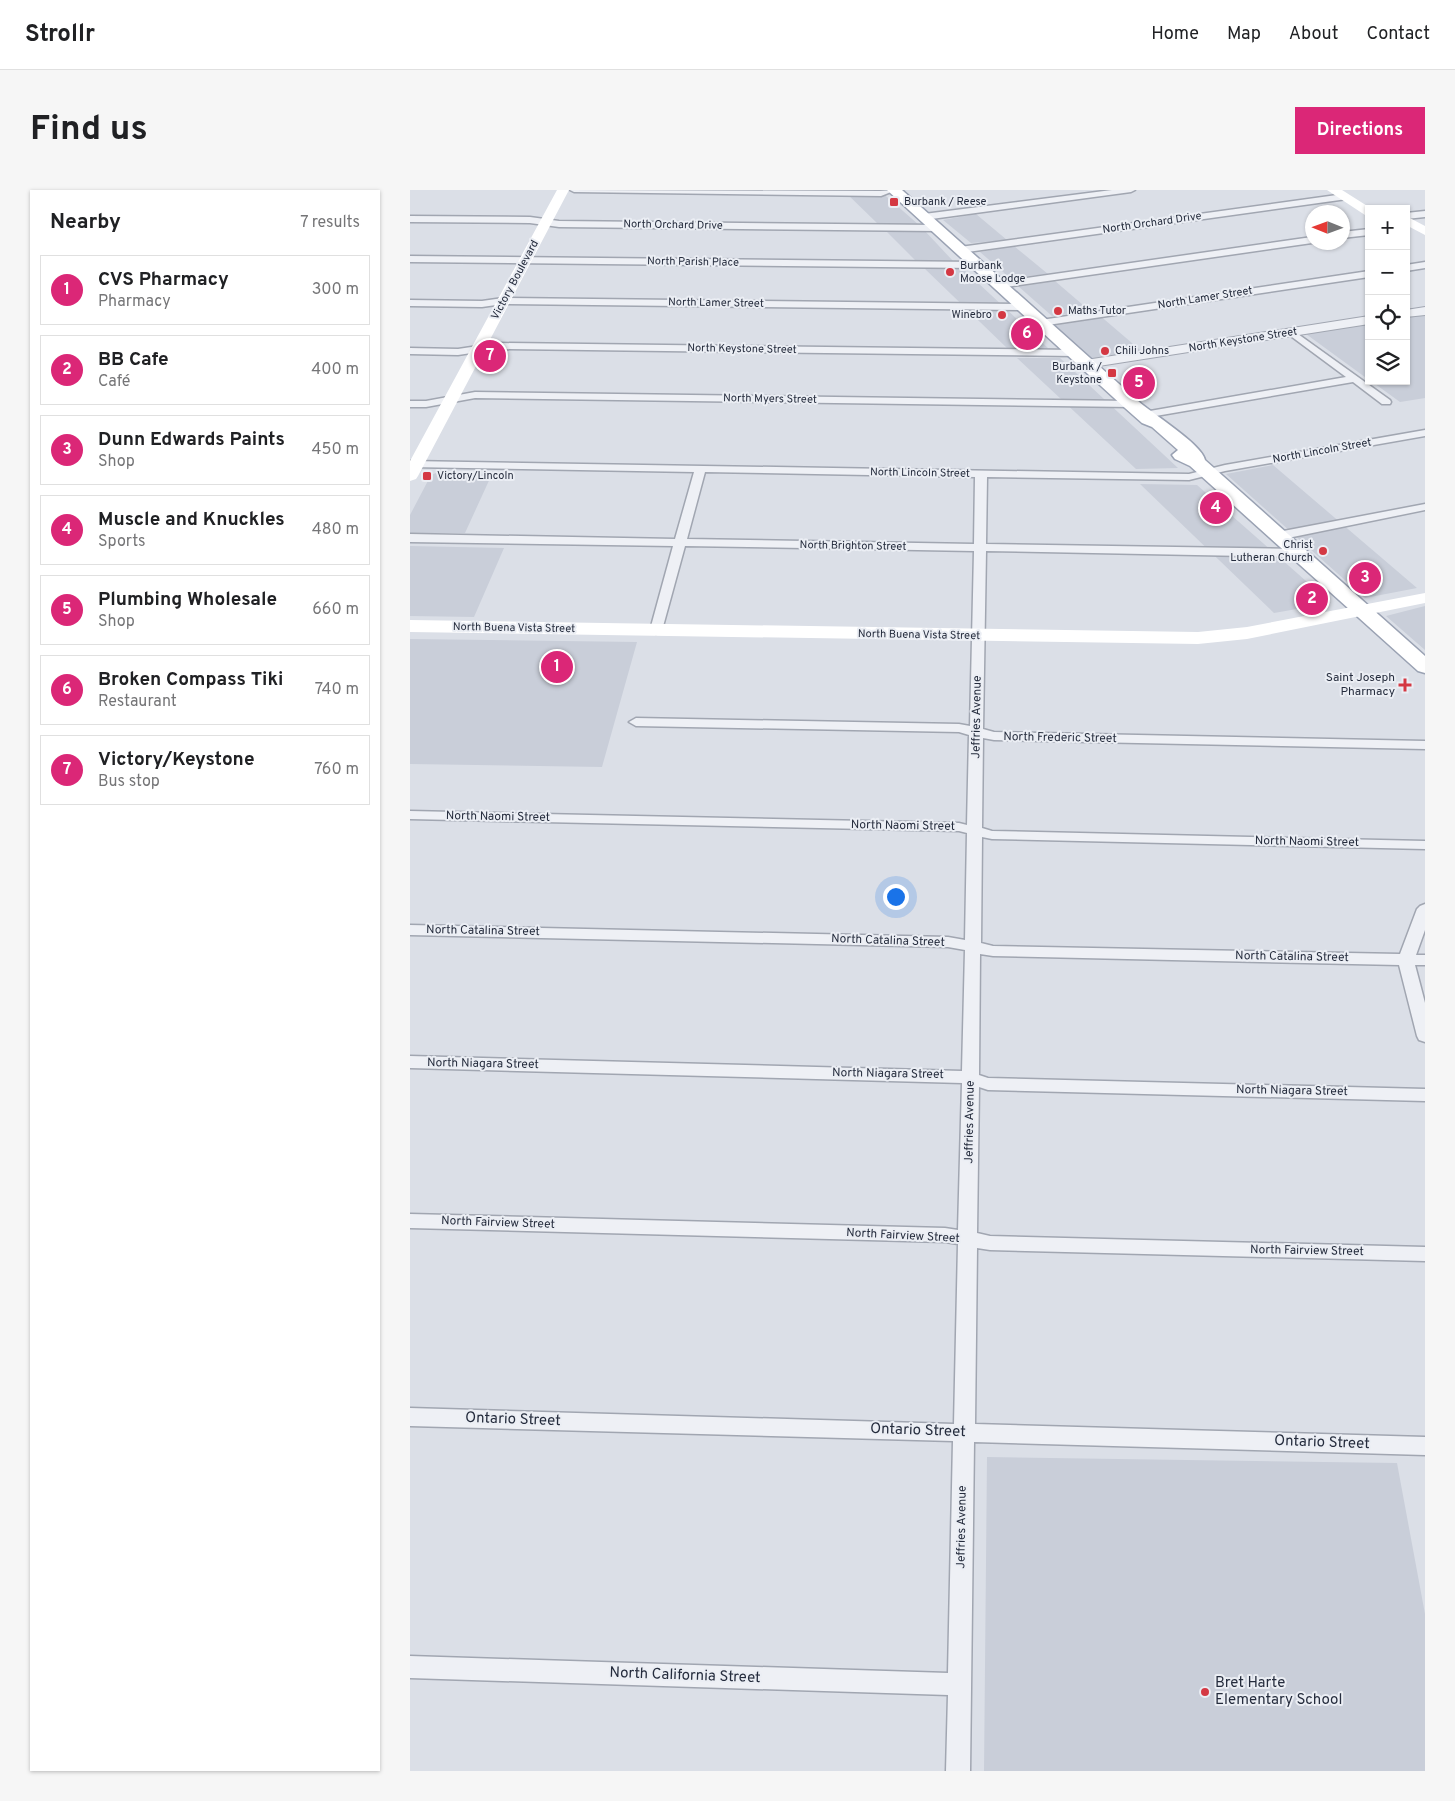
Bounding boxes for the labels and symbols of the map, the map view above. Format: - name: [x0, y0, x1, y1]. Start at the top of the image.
- place label: Burbank / Reese: [904, 195, 987, 209]
- marker: Burbank / Reese: [888, 196, 900, 208]
- north arrow: [1305, 205, 1350, 250]
- street label: North Orchard Drive: [1102, 209, 1202, 237]
- street label: North Orchard Drive: [623, 217, 723, 233]
- street label: Victory Boulevard: [488, 238, 542, 322]
- street label: North Parish Place: [647, 254, 739, 270]
- place label: Burbank Moose Lodge: [960, 259, 1026, 286]
- marker: Burbank Moose Lodge: [944, 266, 956, 278]
- street label: North Lamer Street: [1157, 284, 1253, 312]
- street label: North Lamer Street: [668, 295, 764, 311]
- place label: Maths Tutor: [1068, 304, 1127, 318]
- marker: Maths Tutor: [1052, 305, 1064, 317]
- place label: Winebro: [951, 308, 992, 322]
- marker: Winebro: [996, 309, 1008, 321]
- pin: 6: [1011, 315, 1043, 353]
- street label: North Keystone Street: [1188, 325, 1298, 355]
- pin: 7: [474, 337, 506, 375]
- street label: North Keystone Street: [687, 341, 797, 357]
- place label: Chili Johns: [1115, 344, 1169, 358]
- marker: Chili Johns: [1099, 345, 1111, 357]
- place label: Burbank / Keystone: [1052, 360, 1103, 387]
- pin: 5: [1123, 364, 1155, 402]
- marker: Burbank / Keystone: [1106, 367, 1118, 379]
- street label: North Myers Street: [723, 391, 817, 407]
- street label: North Lincoln Street: [1272, 435, 1372, 467]
- street label: North Lincoln Street: [870, 465, 970, 481]
- place label: Victory/Lincoln: [437, 469, 514, 483]
- marker: Victory/Lincoln: [421, 470, 433, 482]
- pin: 4: [1200, 489, 1232, 527]
- street label: North Brighton Street: [800, 538, 906, 554]
- place label: Christ Lutheran Church: [1230, 538, 1313, 565]
- marker: Christ Lutheran Church: [1317, 545, 1329, 557]
- pin: 3: [1349, 559, 1381, 597]
- pin: 2: [1296, 580, 1328, 618]
- street label: North Buena Vista Street: [453, 620, 575, 636]
- street label: North Buena Vista Street: [858, 627, 980, 643]
- pin: 1: [541, 648, 573, 686]
- place label: Saint Joseph Pharmacy: [1326, 670, 1395, 700]
- street label: Jeffries Avenue: [968, 675, 986, 759]
- marker: Saint Joseph Pharmacy: [1399, 679, 1411, 691]
- street label: North Frederic Street: [1003, 729, 1117, 747]
- street label: North Naomi Street: [446, 808, 550, 826]
- street label: North Naomi Street: [851, 817, 955, 835]
- street label: North Naomi Street: [1255, 833, 1359, 851]
- your location: [883, 884, 909, 910]
- street label: North Catalina Street: [426, 922, 540, 940]
- street label: North Catalina Street: [831, 931, 945, 951]
- street label: North Catalina Street: [1235, 948, 1349, 966]
- street label: North Niagara Street: [427, 1055, 539, 1073]
- street label: North Niagara Street: [832, 1065, 944, 1083]
- street label: Jeffries Avenue: [961, 1080, 979, 1164]
- street label: North Niagara Street: [1236, 1082, 1348, 1100]
- street label: North Fairview Street: [441, 1213, 555, 1233]
- street label: North Fairview Street: [846, 1225, 960, 1247]
- street label: North Fairview Street: [1250, 1242, 1364, 1260]
- street label: Ontario Street: [465, 1409, 561, 1431]
- street label: Ontario Street: [870, 1420, 966, 1442]
- street label: Ontario Street: [1274, 1432, 1370, 1454]
- street label: Jeffries Avenue: [953, 1485, 971, 1569]
- street label: North California Street: [609, 1664, 761, 1688]
- place label: Bret Harte Elementary School: [1215, 1674, 1342, 1710]
- marker: Bret Harte Elementary School: [1199, 1686, 1211, 1698]

